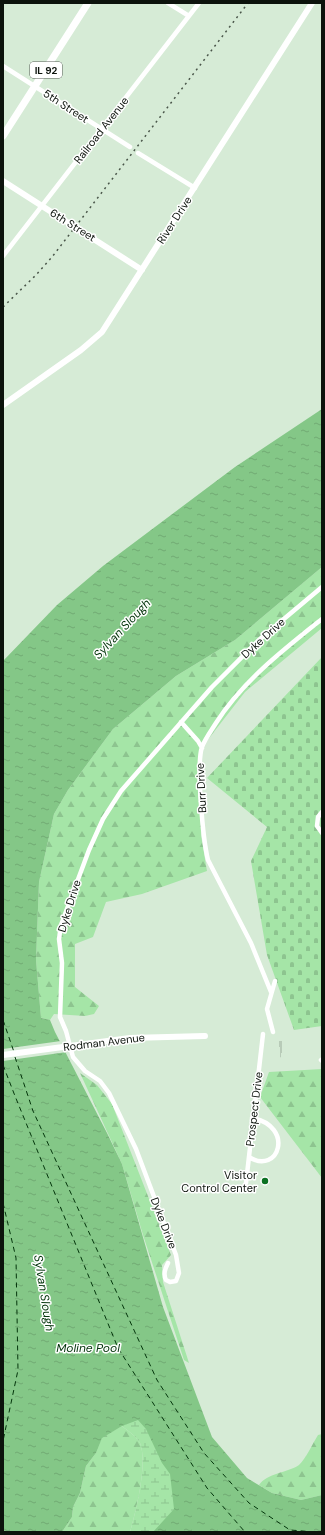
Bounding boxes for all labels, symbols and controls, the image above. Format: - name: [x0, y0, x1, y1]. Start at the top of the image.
- road number: IL 92: [30, 62, 62, 78]
- street label: 5th Street: [41, 86, 91, 126]
- street label: Railroad Avenue: [71, 94, 131, 166]
- street label: River Drive: [153, 194, 195, 246]
- street label: 6th Street: [47, 205, 99, 245]
- water label: Sylvan Slough: [90, 595, 154, 663]
- street label: Dyke Drive: [238, 615, 288, 661]
- street label: Burr Drive: [193, 763, 209, 813]
- street label: Dyke Drive: [54, 878, 84, 934]
- street label: Rodman Avenue: [62, 1030, 146, 1054]
- street label: Prospect Drive: [242, 1071, 266, 1147]
- place label: Visitor Control Center: [181, 1168, 257, 1195]
- marker: Visitor Control Center: [260, 1176, 270, 1186]
- street label: Dyke Drive: [148, 1195, 180, 1251]
- water label: Sylvan Slough: [30, 1254, 58, 1332]
- water label: Moline Pool: [56, 1340, 120, 1356]

